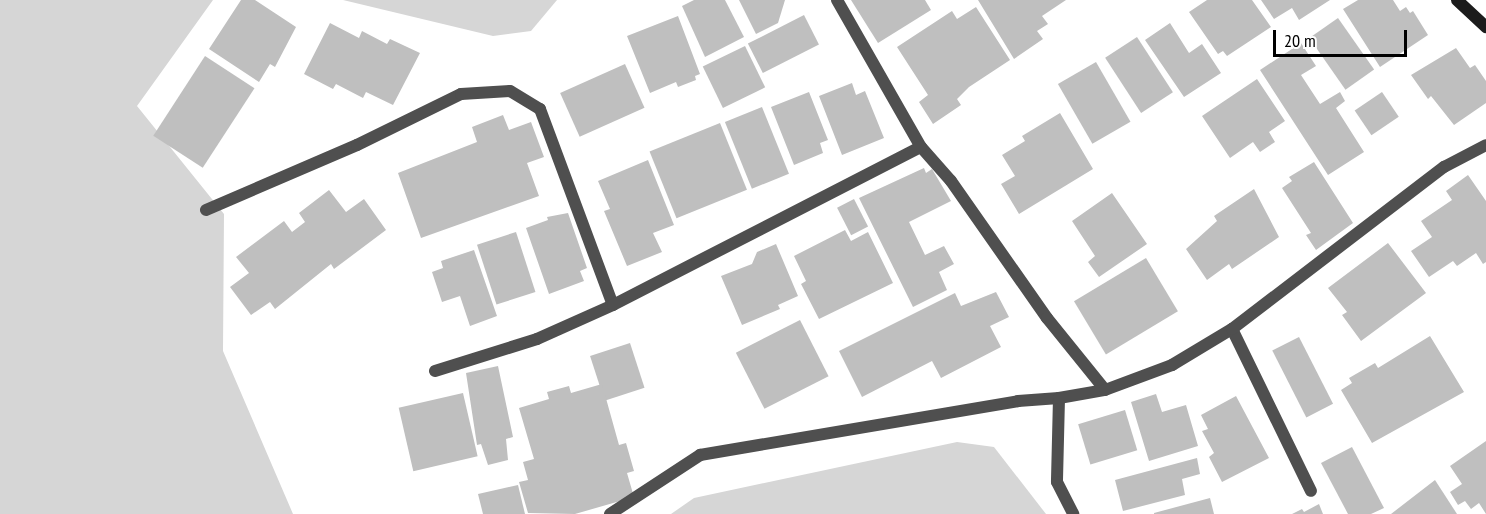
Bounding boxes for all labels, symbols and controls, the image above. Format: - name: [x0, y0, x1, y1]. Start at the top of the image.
- scale bar: [1276, 18, 1410, 56]
- text: 20 m: [1284, 29, 1316, 52]

